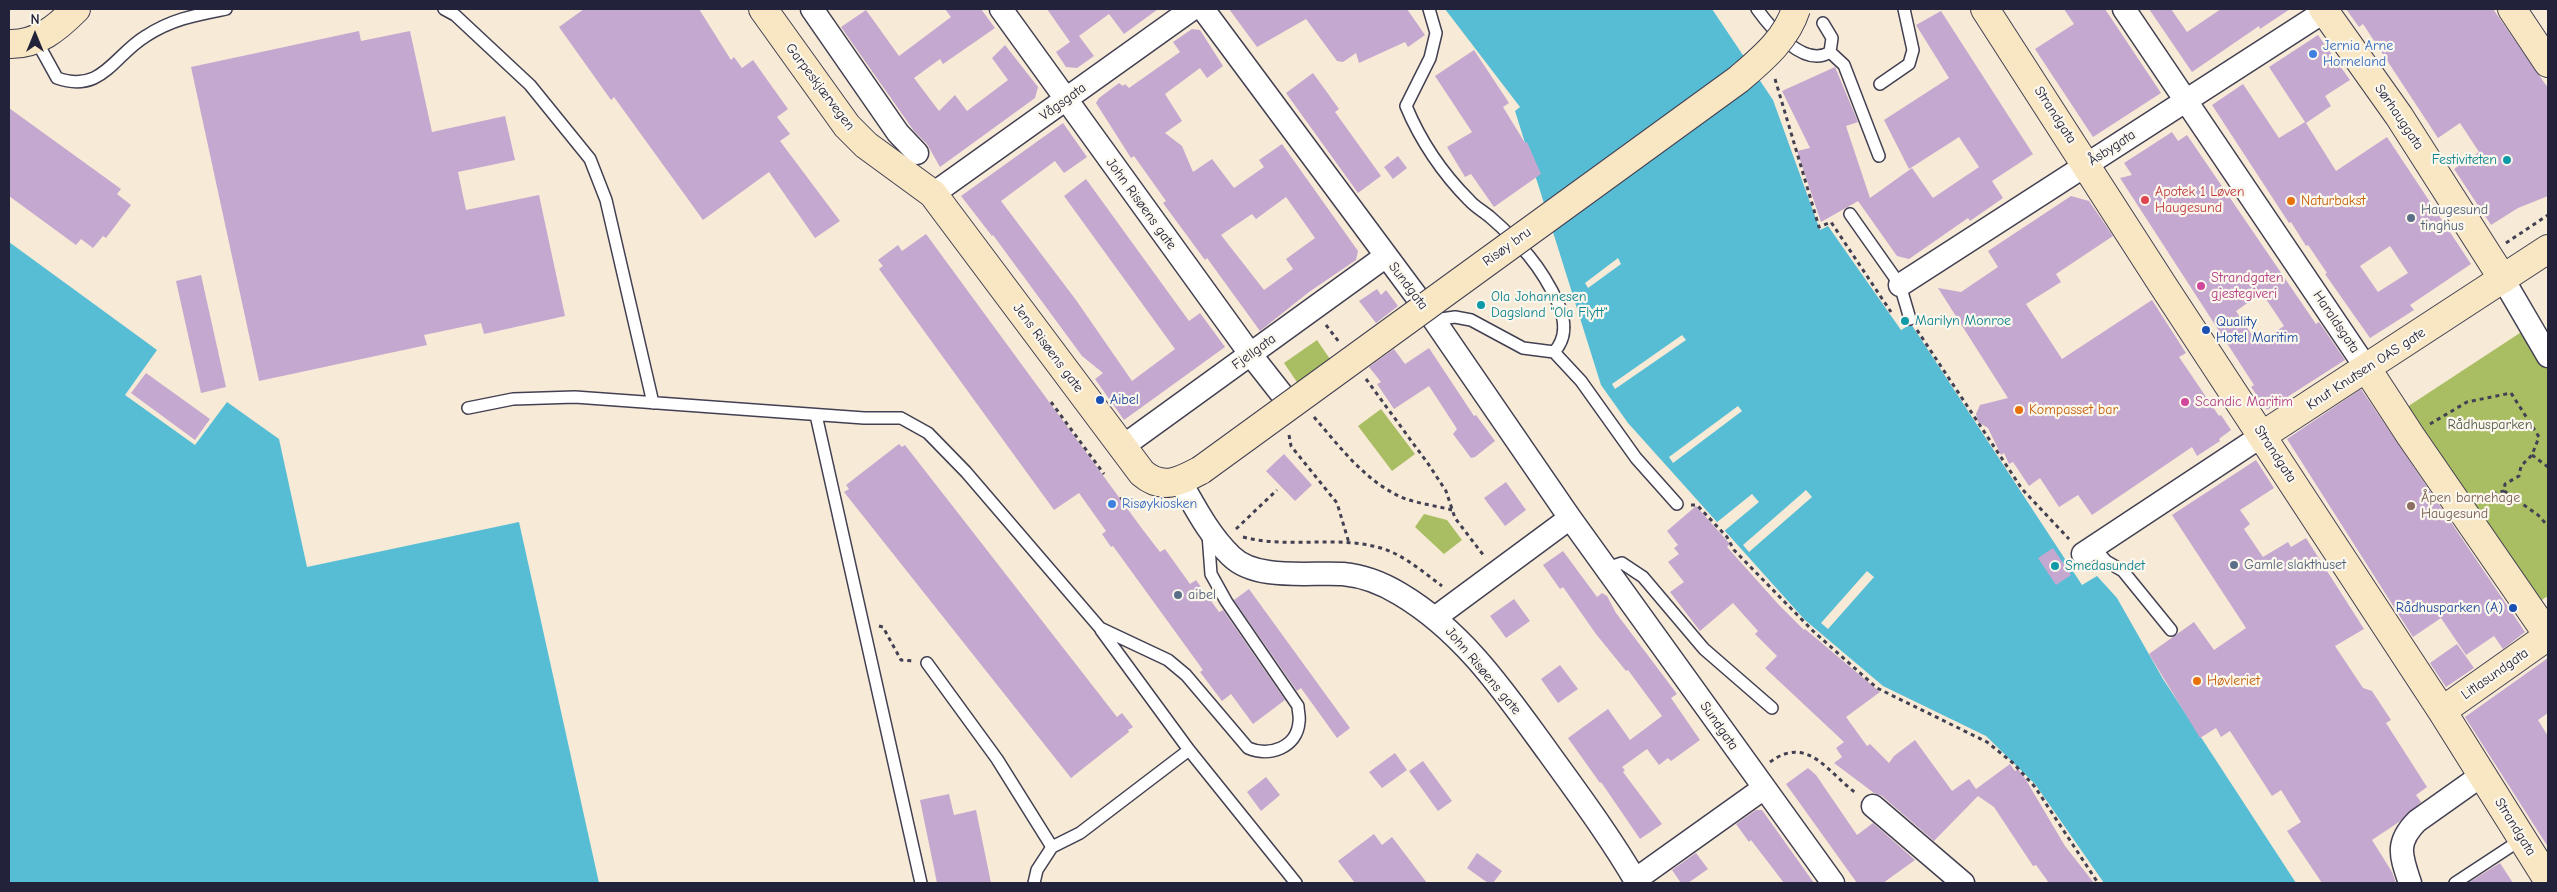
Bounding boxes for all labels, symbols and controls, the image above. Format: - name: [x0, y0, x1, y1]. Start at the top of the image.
- north arrow: [10, 10, 60, 60]
- text: N: [30, 11, 40, 28]
- place label: Jernia Arne Horneland: [2323, 38, 2393, 70]
- street label: Garpeskjærvegen: [782, 40, 858, 134]
- marker: Jernia Arne Horneland: [2307, 48, 2319, 60]
- street label: Vågsgata: [1037, 80, 1089, 124]
- street label: Sørhauggata: [2371, 81, 2427, 153]
- street label: Strandgata: [2030, 83, 2080, 147]
- street label: Åsbygata: [2085, 127, 2139, 169]
- place label: Festiviteten: [2432, 152, 2497, 168]
- marker: Festiviteten: [2501, 154, 2513, 166]
- street label: John Risøens gate: [1102, 155, 1180, 253]
- place label: Apotek 1 Løven Haugesund: [2155, 184, 2244, 216]
- place label: Naturbakst: [2301, 193, 2365, 209]
- marker: Apotek 1 Løven Haugesund: [2139, 194, 2151, 206]
- marker: Naturbakst: [2285, 195, 2297, 207]
- place label: Haugesund tinghus: [2421, 202, 2488, 234]
- marker: Haugesund tinghus: [2405, 212, 2417, 224]
- street label: Risøy bru: [1480, 224, 1534, 270]
- street label: Sundgata: [1385, 259, 1431, 313]
- place label: Strandgaten gjestegiveri: [2211, 270, 2283, 302]
- marker: Strandgaten gjestegiveri: [2195, 280, 2207, 292]
- street label: Haraldsgata: [2309, 288, 2363, 356]
- place label: Ola Johannesen Dagsland "Ola Flytt": [1491, 289, 1607, 322]
- marker: Ola Johannesen Dagsland "Ola Flytt": [1475, 299, 1487, 311]
- street label: Jens Risøens gate: [1009, 300, 1087, 396]
- place label: Marilyn Monroe: [1915, 313, 2011, 329]
- place label: Quality Hotel Maritim: [2216, 314, 2298, 347]
- marker: Marilyn Monroe: [1899, 315, 1911, 327]
- marker: Quality Hotel Maritim: [2200, 324, 2212, 336]
- street label: Knut Knutsen OAS gate: [2303, 324, 2429, 414]
- street label: Fjellgata: [1229, 331, 1279, 373]
- place label: Aibel: [1110, 392, 1139, 408]
- marker: Aibel: [1094, 394, 1106, 406]
- place label: Scandic Maritim: [2195, 394, 2293, 410]
- marker: Scandic Maritim: [2179, 396, 2191, 408]
- place label: Kompasset bar: [2029, 402, 2118, 418]
- marker: Kompasset bar: [2013, 404, 2025, 416]
- park label: Rådhusparken: [2448, 417, 2532, 433]
- street label: Strandgata: [2250, 422, 2300, 486]
- place label: Åpen barnehage Haugesund: [2421, 490, 2520, 522]
- place label: Risøykiosken: [1122, 496, 1197, 512]
- marker: Risøykiosken: [1106, 498, 1118, 510]
- marker: Åpen barnehage Haugesund: [2405, 500, 2417, 512]
- place label: Gamle slakthuset: [2244, 557, 2346, 573]
- place label: Smedasundet: [2065, 558, 2145, 574]
- marker: Gamle slakthuset: [2228, 559, 2240, 571]
- marker: Smedasundet: [2049, 560, 2061, 572]
- place label: aibel: [1188, 587, 1216, 603]
- marker: aibel: [1172, 589, 1184, 601]
- place label: Rådhusparken (A): [2396, 600, 2503, 616]
- marker: Rådhusparken (A): [2507, 602, 2519, 614]
- street label: John Risøens gate: [1442, 624, 1524, 718]
- street label: Litlasundgata: [2458, 645, 2532, 703]
- place label: Høvleriet: [2207, 673, 2260, 689]
- marker: Høvleriet: [2191, 675, 2203, 687]
- street label: Sundgata: [1696, 698, 1742, 754]
- street label: Strandgata: [2491, 795, 2539, 859]

